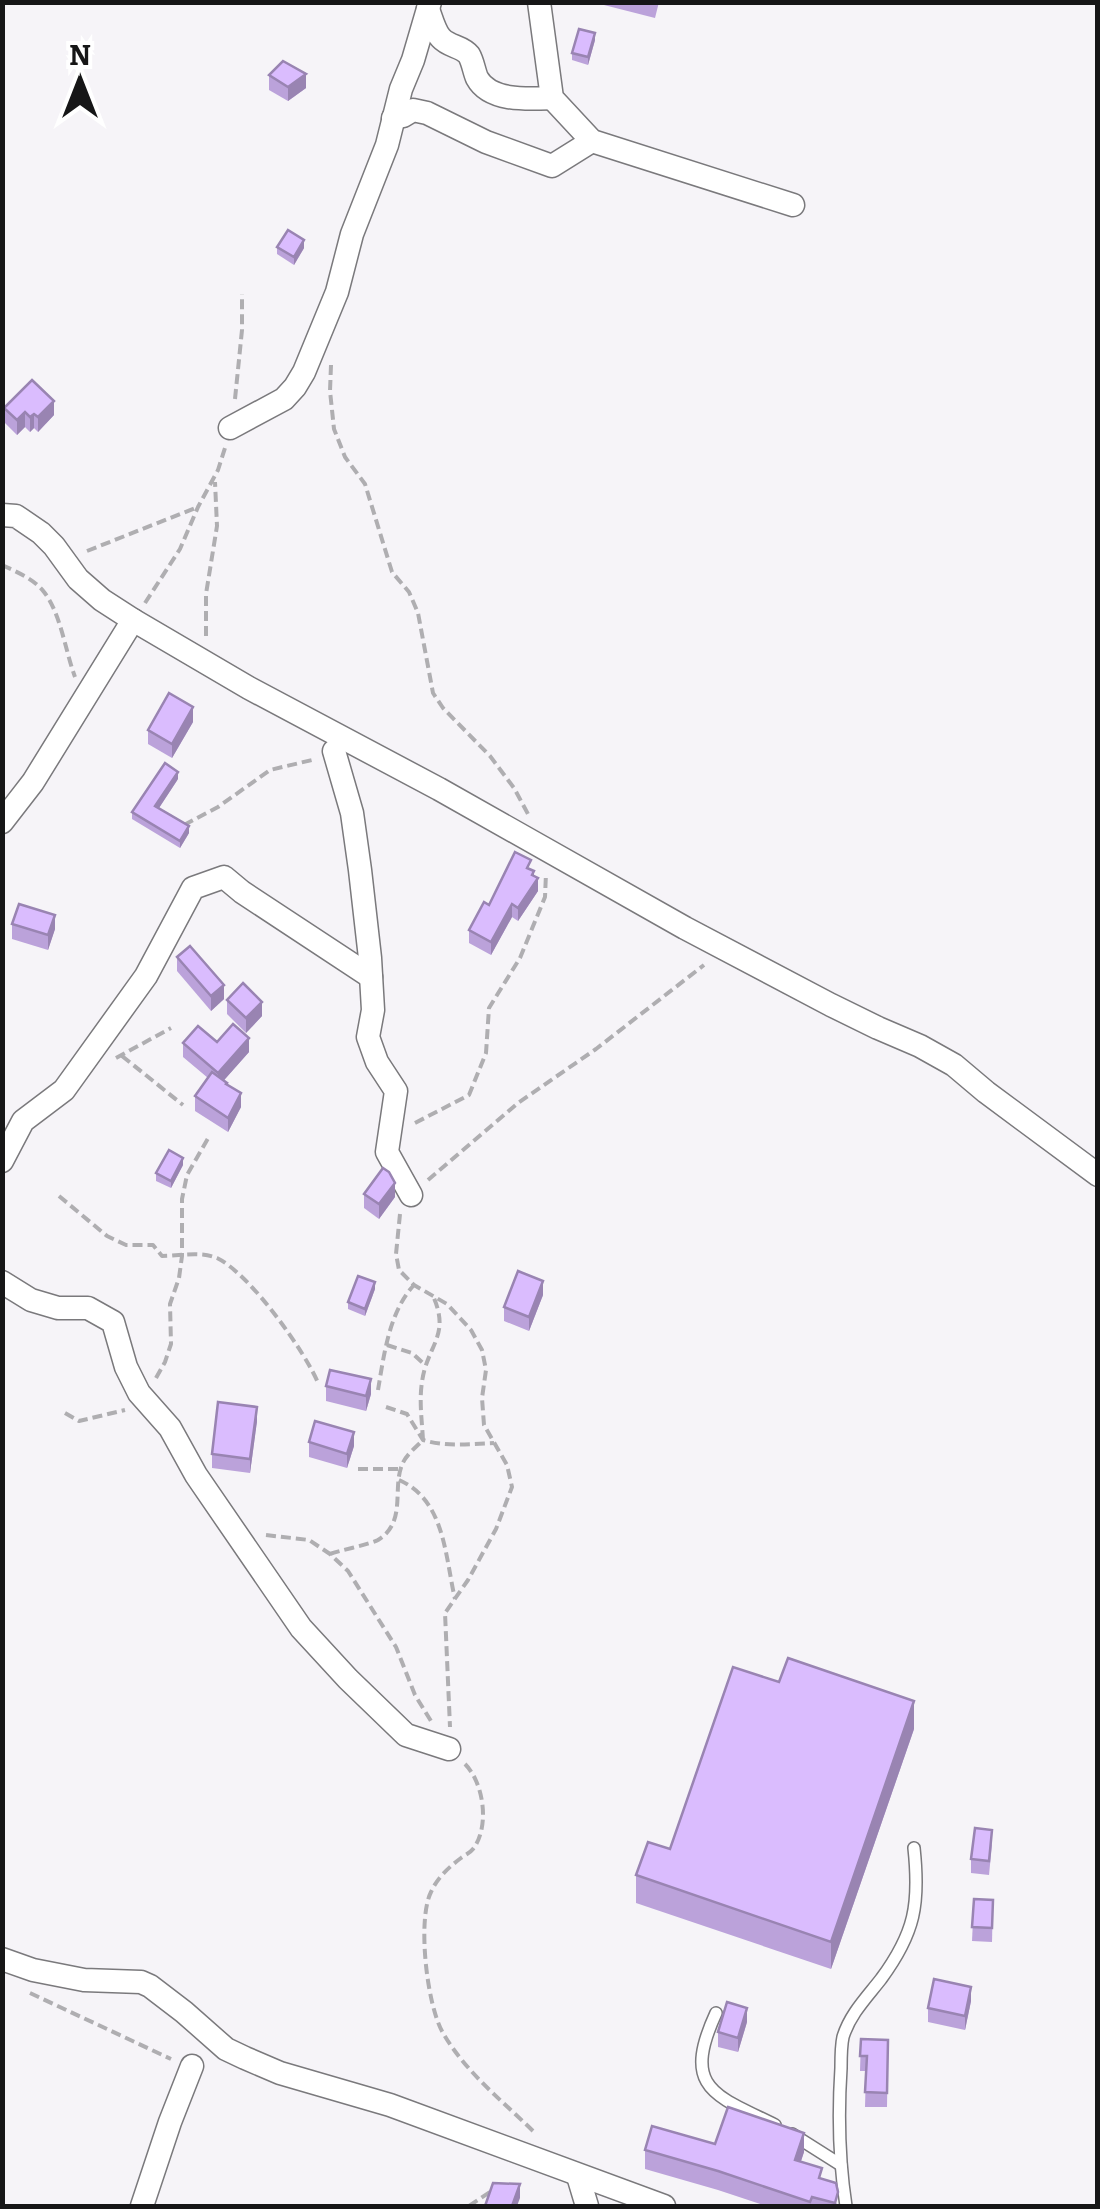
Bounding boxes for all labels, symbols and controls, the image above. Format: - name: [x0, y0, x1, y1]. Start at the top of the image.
- north arrow: [30, 30, 130, 130]
- text: N: [69, 39, 91, 72]

